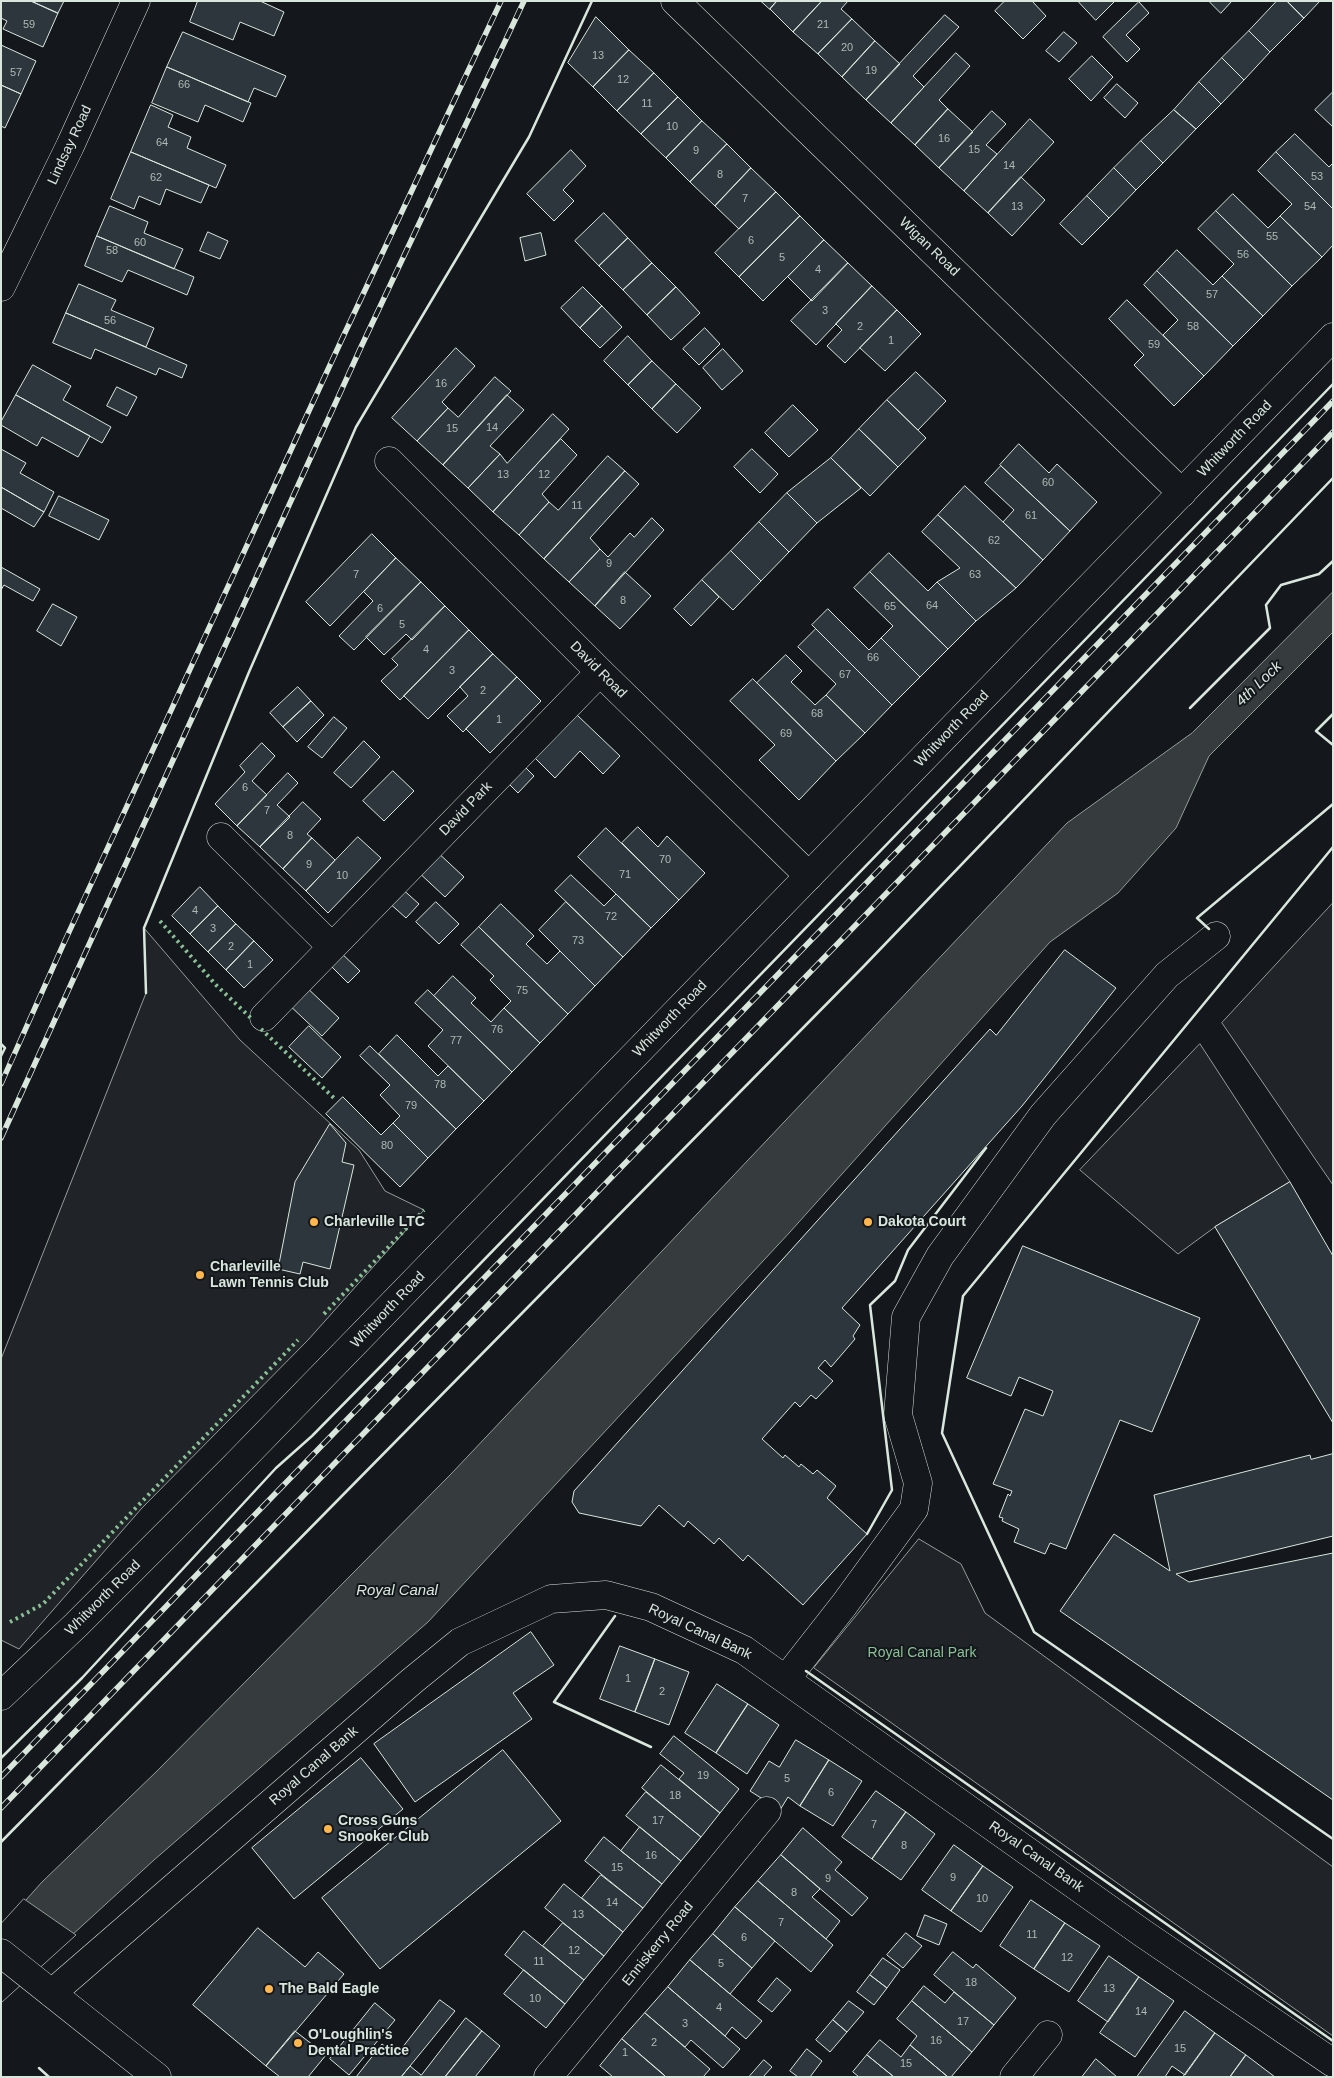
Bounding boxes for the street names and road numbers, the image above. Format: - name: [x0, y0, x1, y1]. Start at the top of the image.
- street label: Lindsay Road: [44, 103, 96, 187]
- street label: Wigan Road: [895, 214, 963, 280]
- street label: Whitworth Road: [1194, 397, 1276, 481]
- street label: David Road: [566, 638, 630, 702]
- street label: Whitworth Road: [911, 687, 993, 771]
- street label: David Park: [436, 779, 496, 839]
- street label: Whitworth Road: [629, 977, 711, 1061]
- street label: Whitworth Road: [347, 1268, 429, 1352]
- street label: Whitworth Road: [62, 1557, 144, 1639]
- street label: Royal Canal Bank: [646, 1601, 754, 1663]
- street label: Royal Canal Bank: [266, 1723, 362, 1809]
- street label: Royal Canal Bank: [985, 1818, 1087, 1896]
- street label: Enniskerry Road: [619, 1899, 697, 1989]

